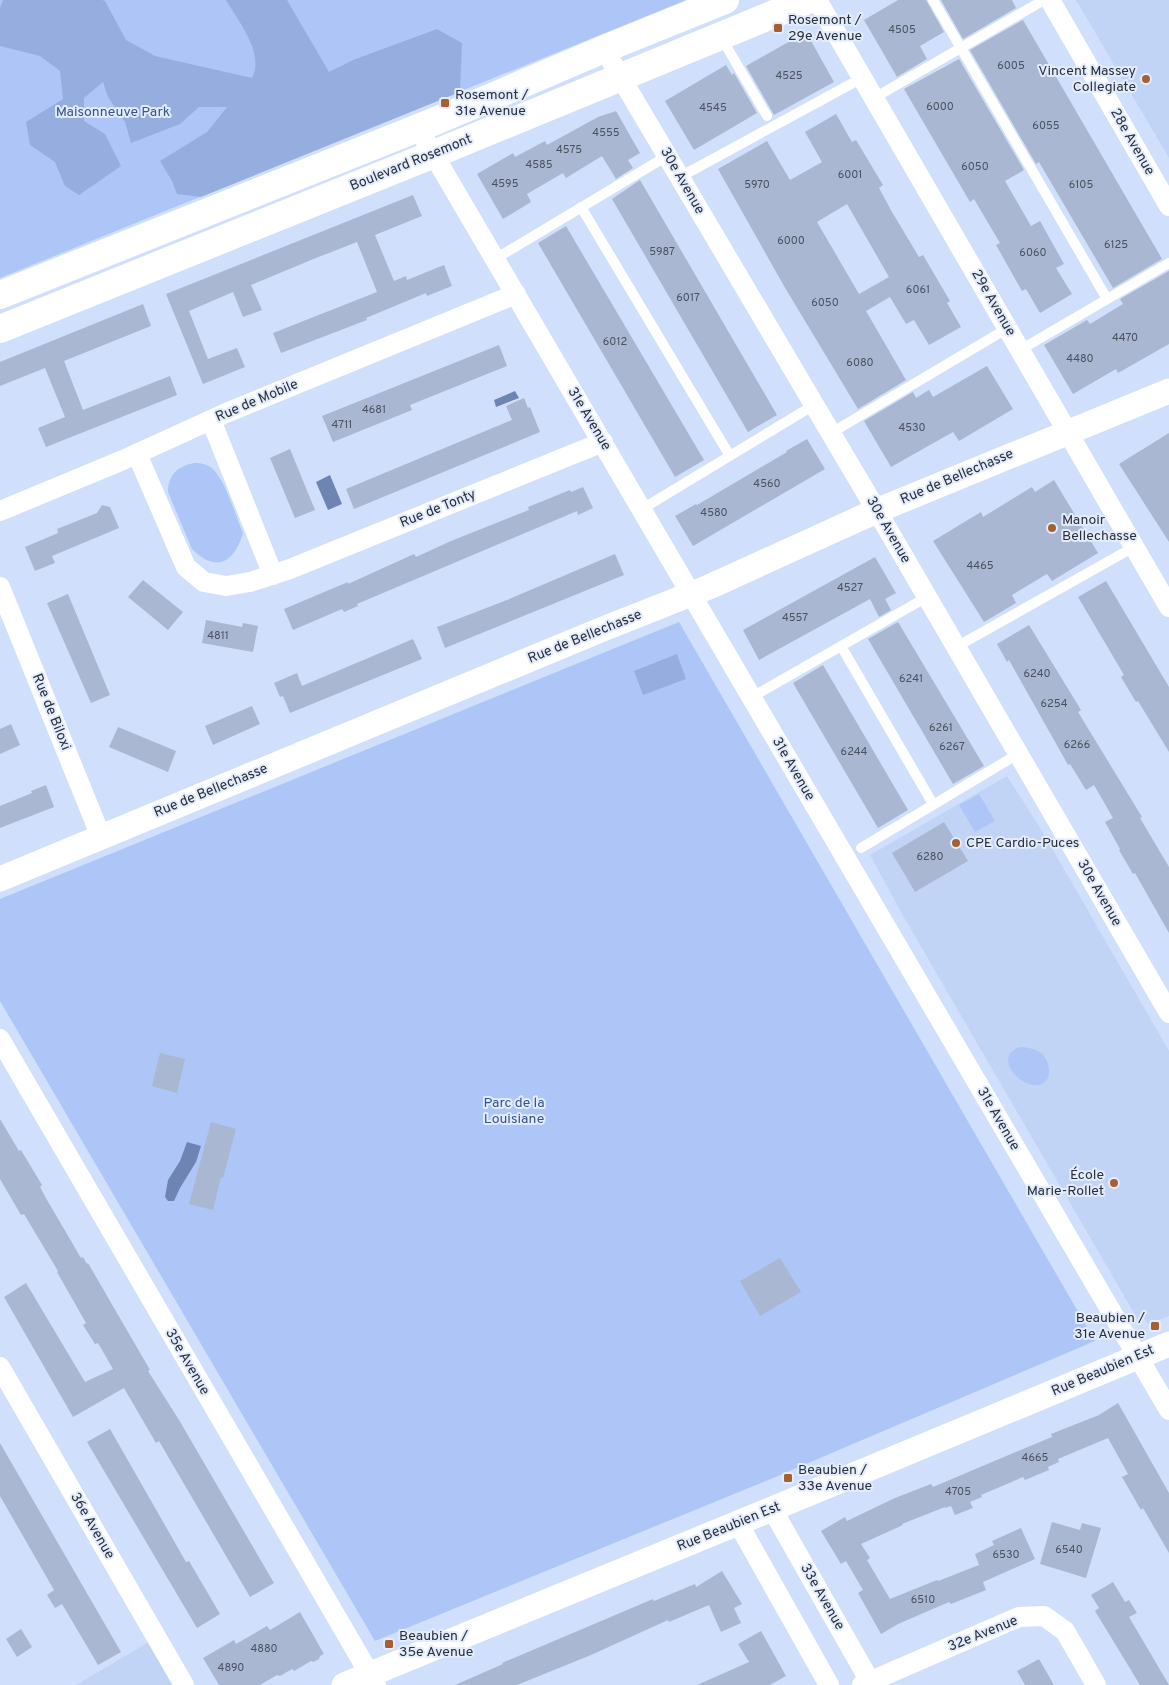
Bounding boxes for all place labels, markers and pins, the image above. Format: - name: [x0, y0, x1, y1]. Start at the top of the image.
- place label: Rosemont / 29e Avenue: [788, 12, 862, 45]
- marker: Rosemont / 29e Avenue: [772, 22, 784, 34]
- place label: Vincent Massey Collegiate: [1038, 63, 1136, 96]
- marker: Vincent Massey Collegiate: [1140, 73, 1152, 85]
- place label: Rosemont / 31e Avenue: [455, 87, 529, 120]
- marker: Rosemont / 31e Avenue: [439, 97, 451, 109]
- place label: Manoir Bellechasse: [1062, 512, 1137, 545]
- marker: Manoir Bellechasse: [1046, 522, 1058, 534]
- place label: CPE Cardio-Puces: [966, 835, 1079, 852]
- marker: CPE Cardio-Puces: [950, 837, 962, 849]
- place label: École Marie-Rollet: [1027, 1166, 1104, 1200]
- marker: École Marie-Rollet: [1108, 1177, 1120, 1189]
- place label: Beaubien / 31e Avenue: [1074, 1310, 1145, 1343]
- marker: Beaubien / 31e Avenue: [1149, 1320, 1161, 1332]
- place label: Beaubien / 33e Avenue: [798, 1462, 872, 1495]
- marker: Beaubien / 33e Avenue: [782, 1472, 794, 1484]
- place label: Beaubien / 35e Avenue: [399, 1628, 473, 1661]
- marker: Beaubien / 35e Avenue: [383, 1638, 395, 1650]

